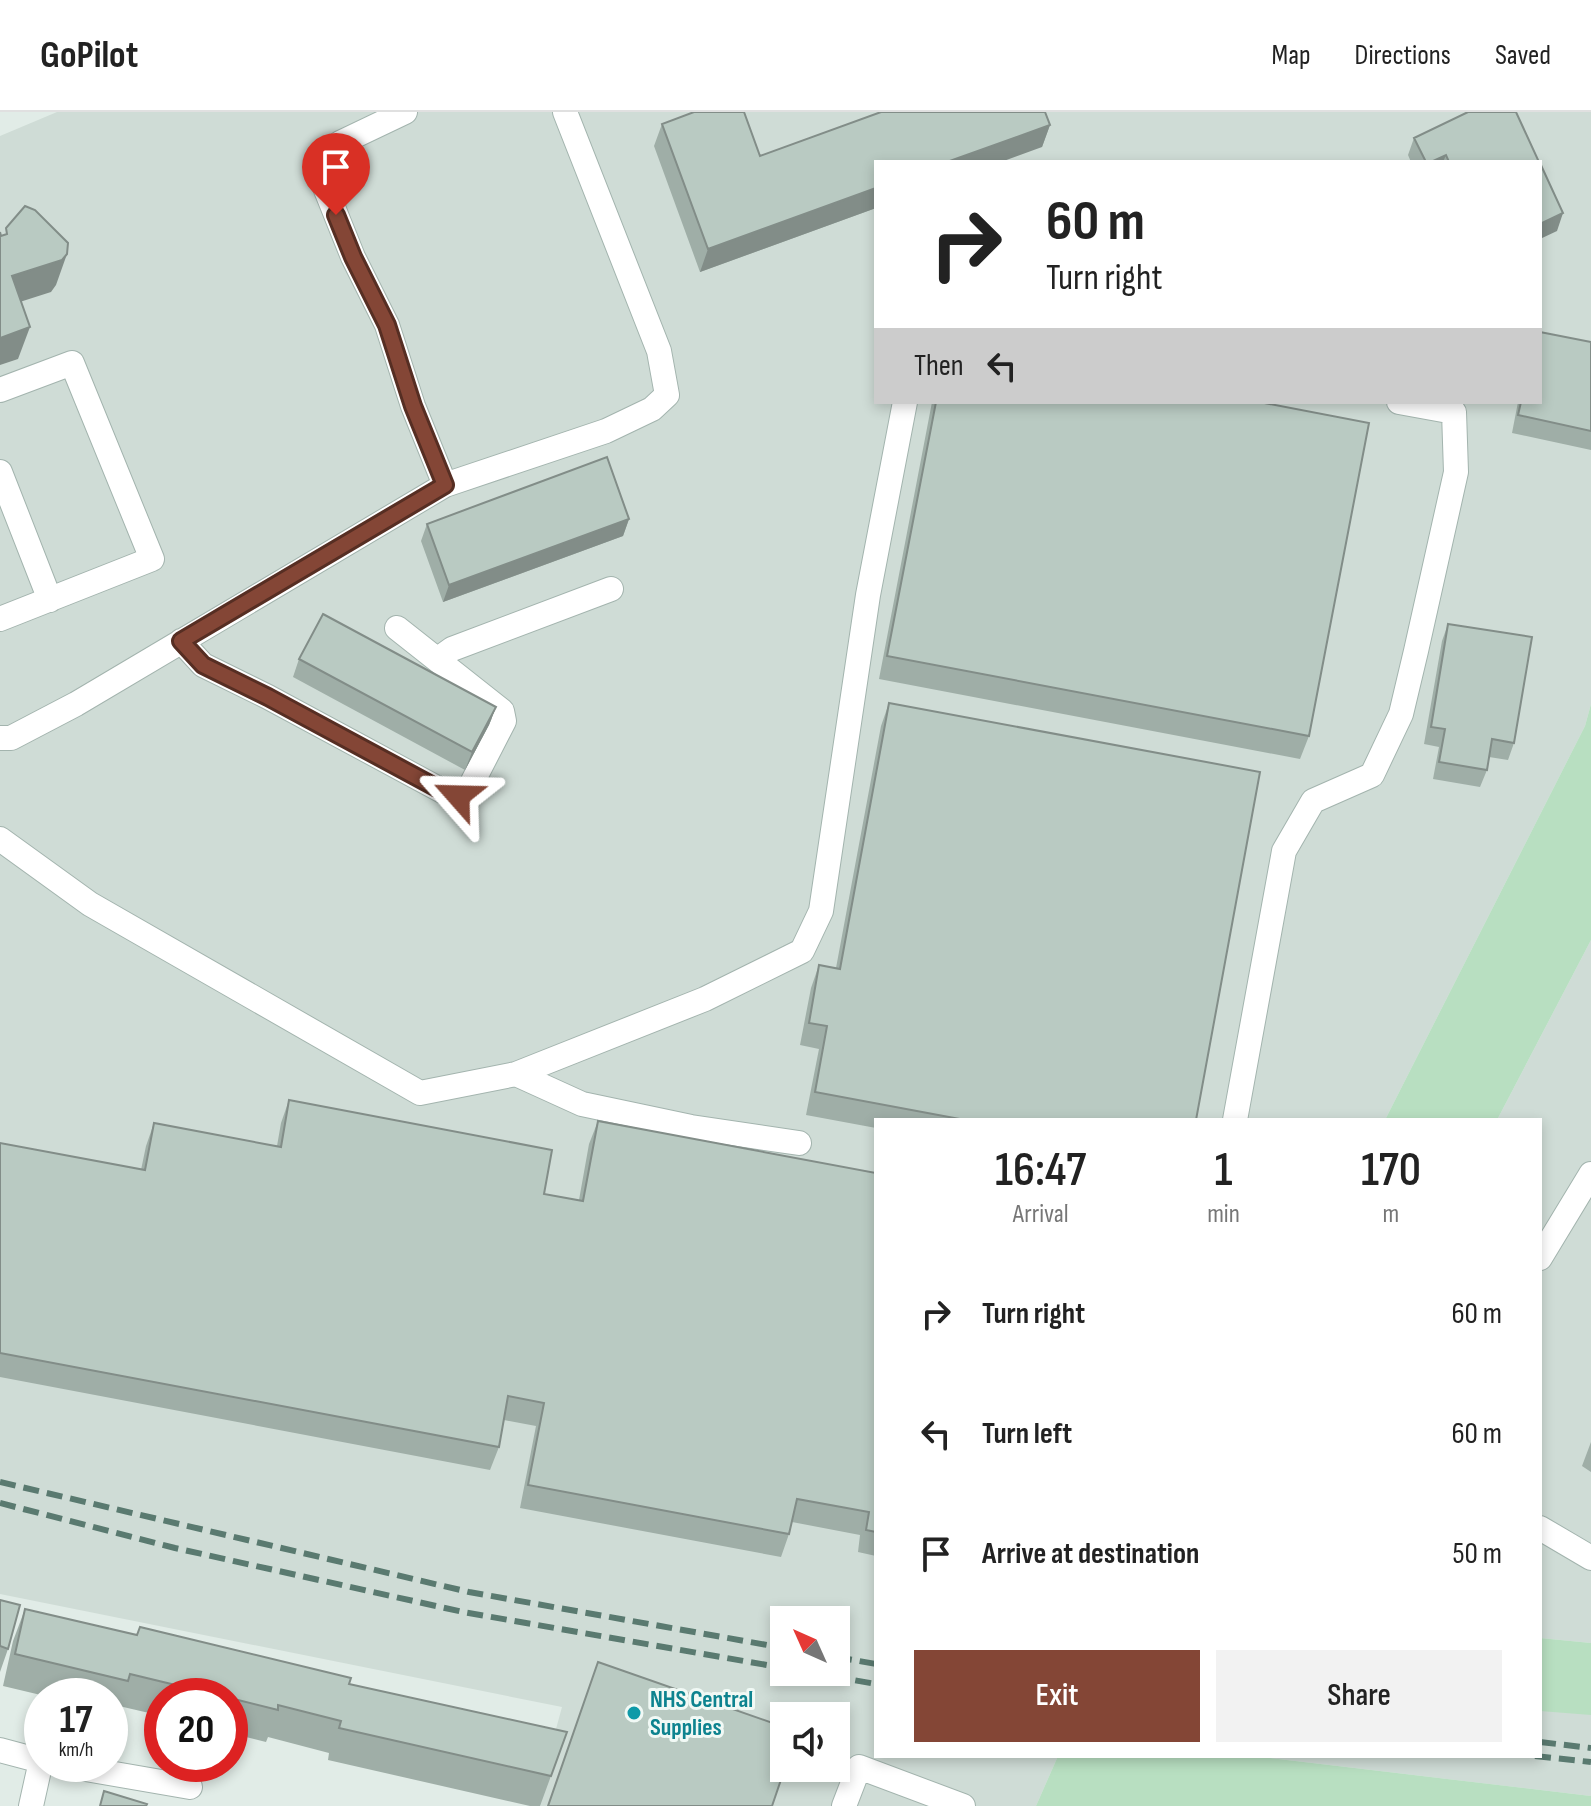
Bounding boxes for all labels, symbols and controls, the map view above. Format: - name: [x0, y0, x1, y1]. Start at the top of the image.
- text: GoPilot: [40, 33, 138, 78]
- text: Map: [1272, 39, 1311, 72]
- text: Directions: [1355, 39, 1451, 72]
- text: Saved: [1495, 39, 1551, 72]
- pin: [302, 133, 370, 215]
- icon: arrive: [314, 145, 358, 189]
- text: 60 m: [1046, 189, 1145, 256]
- icon: right: [914, 192, 1018, 296]
- text: Turn right: [1046, 257, 1163, 300]
- icon: left: [980, 344, 1024, 388]
- text: Then: [914, 348, 964, 384]
- position arrow: [416, 754, 500, 838]
- text: 16:47: [995, 1142, 1086, 1199]
- text: 1: [1215, 1142, 1232, 1199]
- text: 170: [1361, 1142, 1421, 1199]
- text: Arrival: [1013, 1199, 1069, 1230]
- text: min: [1207, 1199, 1240, 1230]
- text: m: [1383, 1199, 1399, 1230]
- icon: right: [914, 1292, 958, 1336]
- text: Turn right: [982, 1296, 1085, 1332]
- text: 60 m: [1451, 1296, 1502, 1332]
- icon: left: [914, 1412, 958, 1456]
- text: Turn left: [982, 1416, 1072, 1452]
- text: 60 m: [1451, 1416, 1502, 1452]
- icon: arrive: [914, 1532, 958, 1576]
- text: Arrive at destination: [982, 1536, 1199, 1572]
- text: 50 m: [1453, 1536, 1502, 1572]
- north arrow: [770, 1606, 850, 1686]
- map controls: [770, 1606, 850, 1782]
- button: Exit: [914, 1650, 1200, 1742]
- button: Share: [1216, 1650, 1502, 1742]
- speed limit sign: 20: [144, 1678, 248, 1782]
- place label: NHS Central Supplies: [650, 1685, 753, 1742]
- text: 17: [60, 1696, 92, 1744]
- button: sound: [770, 1702, 850, 1782]
- marker: NHS Central Supplies: [625, 1704, 643, 1722]
- text: km/h: [59, 1738, 93, 1762]

